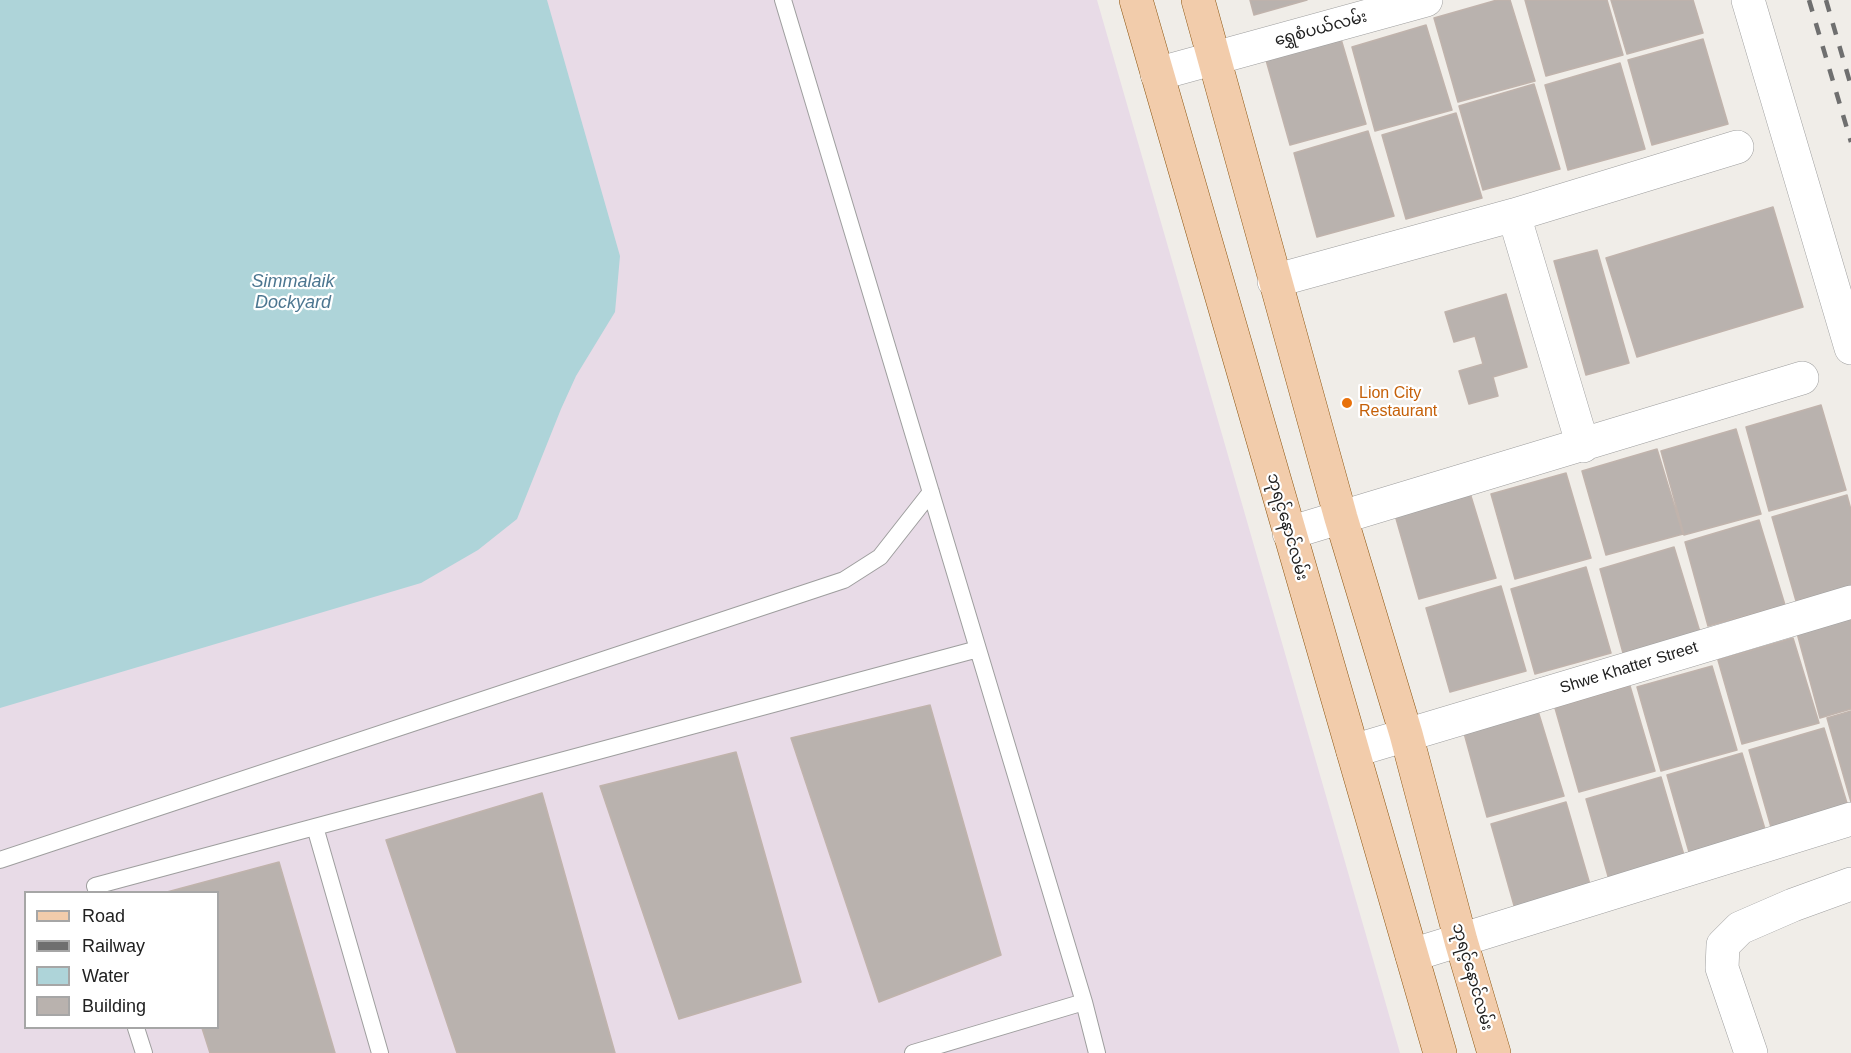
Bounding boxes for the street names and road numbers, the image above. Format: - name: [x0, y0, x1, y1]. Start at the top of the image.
- street label: ရွှေစံပယ်လမ်း: [1273, 7, 1369, 51]
- street label: ဘုရင့်နောင်လမ်း: [1263, 471, 1311, 583]
- street label: Shwe Khatter Street: [1558, 638, 1700, 698]
- street label: ဘုရင့်နောင်လမ်း: [1448, 921, 1496, 1033]

